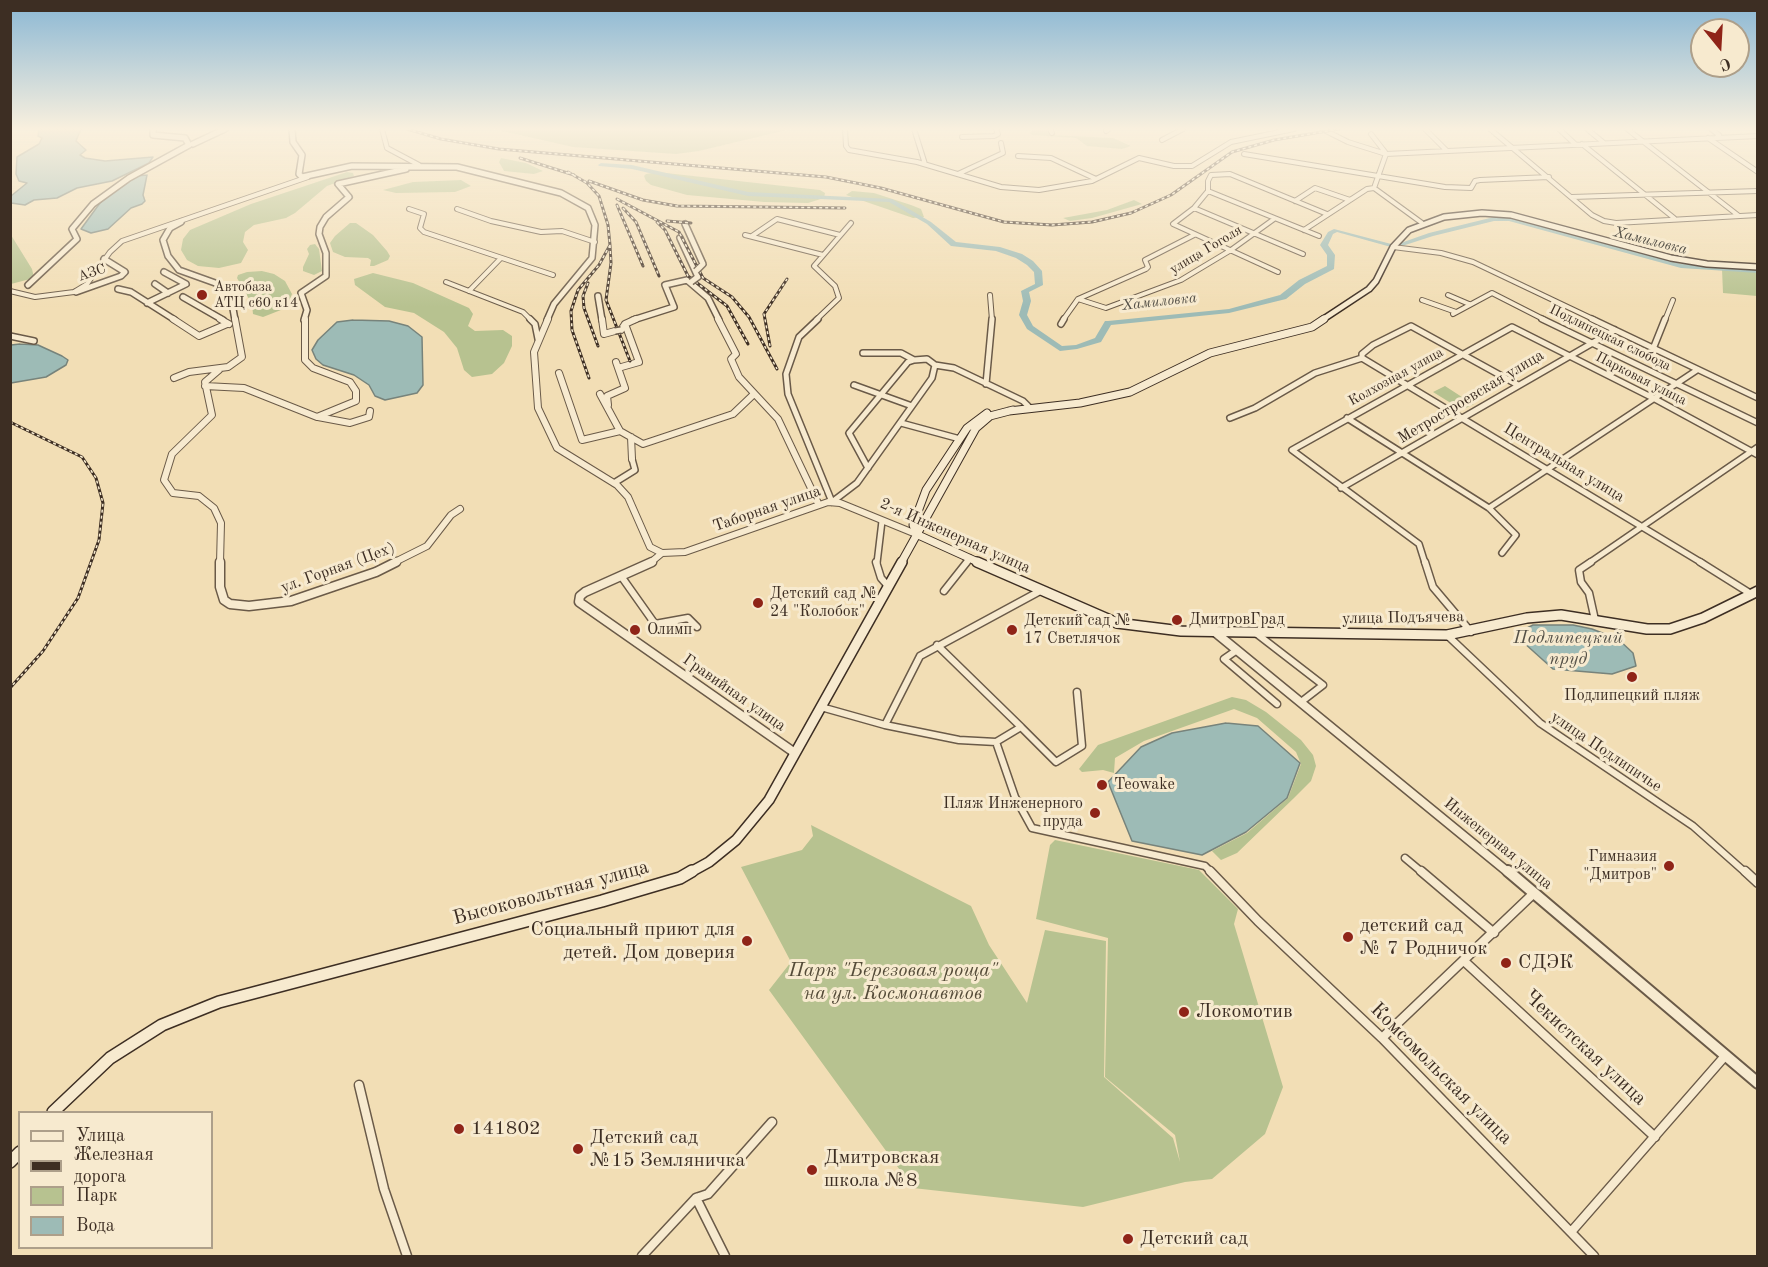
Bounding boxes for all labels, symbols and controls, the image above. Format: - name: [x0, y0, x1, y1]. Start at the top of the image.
- north arrow: [1690, 18, 1750, 78]
- text: С: [1717, 54, 1732, 72]
- street label: улица Гоголя: [1167, 222, 1245, 278]
- water label: Хамиловка: [1611, 223, 1689, 259]
- street label: АЗС: [76, 260, 108, 286]
- place label: Автобаза АТЦ с60 к14: [214, 279, 298, 312]
- marker: Автобаза АТЦ с60 к14: [195, 288, 209, 302]
- water label: Хамиловка: [1120, 289, 1198, 315]
- street label: Подлипецкая слобода: [1546, 301, 1674, 375]
- street label: Колхозная улица: [1346, 344, 1446, 410]
- street label: Метростроевская улица: [1394, 346, 1548, 448]
- street label: Парковая улица: [1593, 349, 1689, 409]
- street label: Центральная улица: [1500, 419, 1628, 507]
- street label: Таборная улица: [710, 482, 824, 536]
- street label: 2-я Инженерная улица: [877, 494, 1033, 578]
- street label: ул. Горная (Цех): [278, 538, 398, 598]
- place label: Детский сад № 24 "Колобок": [770, 584, 878, 622]
- marker: Детский сад № 24 "Колобок": [751, 596, 765, 610]
- street label: улица Подъячева: [1342, 607, 1464, 629]
- place label: ДмитровГрад: [1189, 610, 1285, 630]
- place label: Детский сад № 17 Светлячок: [1024, 611, 1132, 649]
- marker: ДмитровГрад: [1170, 613, 1184, 627]
- place label: Олимп: [647, 620, 692, 640]
- marker: Олимп: [628, 623, 642, 637]
- marker: Детский сад № 17 Светлячок: [1005, 623, 1019, 637]
- water label: Подлипецкий пруд: [1513, 627, 1623, 670]
- street label: Гравийная улица: [679, 650, 789, 736]
- marker: Подлипецкий пляж: [1625, 670, 1639, 684]
- place label: Подлипецкий пляж: [1564, 686, 1700, 706]
- street label: улица Подлипичье: [1547, 708, 1665, 796]
- place label: Teowake: [1114, 775, 1175, 795]
- marker: Teowake: [1095, 778, 1109, 792]
- place label: Пляж Инженерного пруда: [943, 794, 1083, 832]
- street label: Инженерная улица: [1440, 794, 1556, 894]
- marker: Пляж Инженерного пруда: [1088, 806, 1102, 820]
- place label: Гимназия "Дмитров": [1583, 847, 1657, 885]
- street label: Высоковольтная улица: [450, 855, 652, 931]
- marker: Гимназия "Дмитров": [1662, 859, 1676, 873]
- place label: детский сад № 7 Родничок: [1360, 914, 1487, 961]
- place label: Социальный приют для детей. Дом доверия: [531, 918, 735, 965]
- marker: детский сад № 7 Родничок: [1341, 930, 1355, 944]
- marker: Социальный приют для детей. Дом доверия: [740, 934, 754, 948]
- place label: СДЭК: [1518, 951, 1574, 975]
- marker: СДЭК: [1499, 956, 1513, 970]
- park label: Парк "Березовая роща" на ул. Космонавтов: [788, 959, 998, 1006]
- street label: Чекистская улица: [1519, 985, 1651, 1111]
- street label: Комсомольская улица: [1365, 998, 1517, 1150]
- place label: Локомотив: [1196, 1000, 1293, 1024]
- marker: Локомотив: [1177, 1005, 1191, 1019]
- legend: [18, 1111, 213, 1249]
- place label: 141802: [471, 1117, 541, 1141]
- marker: 141802: [452, 1122, 466, 1136]
- place label: Детский сад №15 Земляничка: [590, 1126, 745, 1173]
- text: Улица: [76, 1127, 125, 1145]
- marker: Детский сад №15 Земляничка: [571, 1142, 585, 1156]
- text: Железная дорога: [74, 1146, 154, 1186]
- place label: Дмитровская школа №8: [824, 1146, 939, 1193]
- marker: Дмитровская школа №8: [805, 1163, 819, 1177]
- text: Парк: [76, 1187, 117, 1205]
- text: Вода: [76, 1217, 115, 1235]
- place label: Детский сад: [1140, 1227, 1248, 1251]
- marker: Детский сад: [1121, 1232, 1135, 1246]

